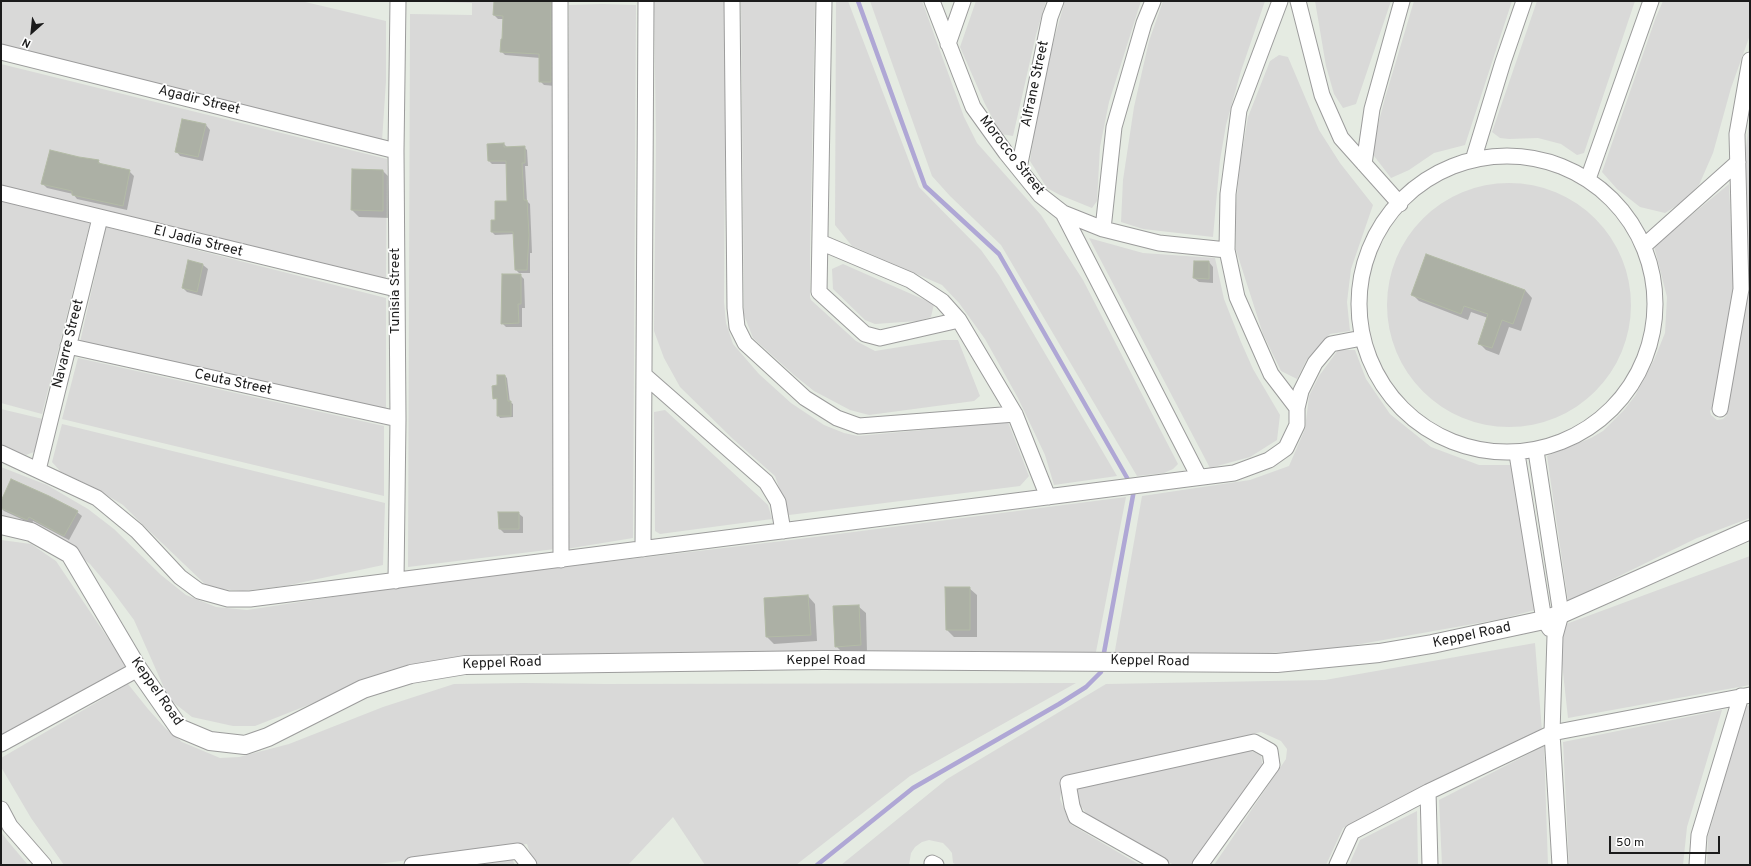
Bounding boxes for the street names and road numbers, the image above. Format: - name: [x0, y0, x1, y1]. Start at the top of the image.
- street label: Alfrane Street: [1019, 39, 1053, 129]
- street label: Agadir Street: [156, 83, 242, 119]
- street label: Morocco Street: [975, 113, 1047, 199]
- street label: El Jadia Street: [152, 223, 244, 261]
- street label: Tunisia Street: [388, 248, 404, 334]
- street label: Navarre Street: [50, 298, 88, 390]
- street label: Ceuta Street: [193, 367, 273, 399]
- street label: Keppel Road: [1431, 620, 1513, 652]
- street label: Keppel Road: [786, 653, 866, 669]
- street label: Keppel Road: [1110, 653, 1190, 671]
- street label: Keppel Road: [462, 654, 542, 674]
- street label: Keppel Road: [126, 655, 186, 729]

